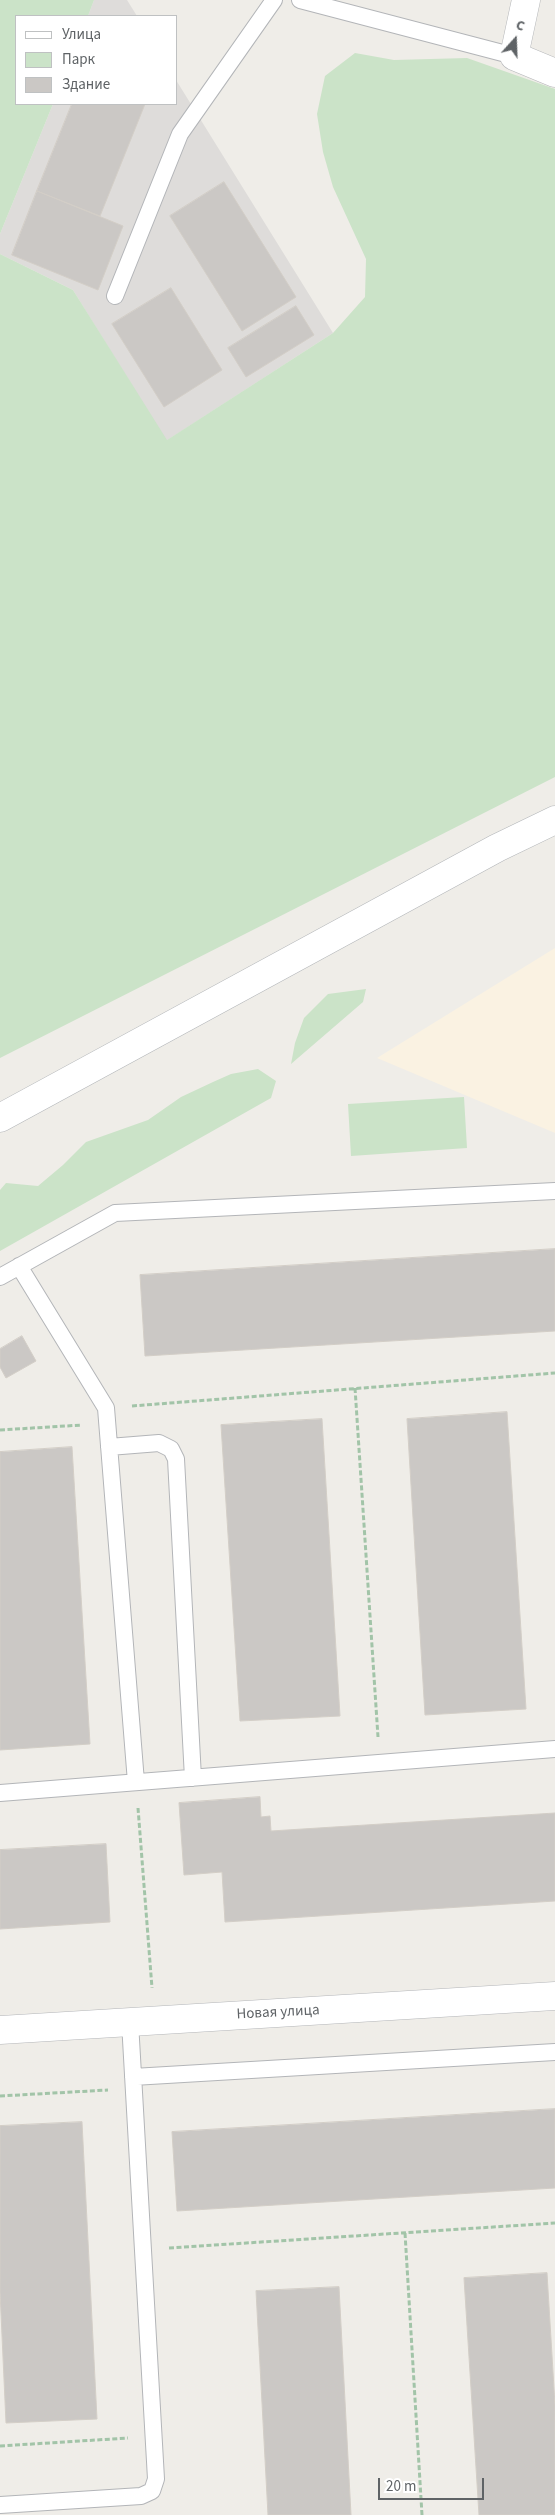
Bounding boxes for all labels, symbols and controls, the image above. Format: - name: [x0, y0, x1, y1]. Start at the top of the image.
- legend: [15, 15, 178, 105]
- north arrow: [490, 15, 540, 65]
- text: С: [513, 15, 527, 37]
- text: Улица: [62, 24, 101, 45]
- text: Парк: [62, 49, 95, 70]
- text: Здание: [62, 74, 110, 95]
- street label: Новая улица: [236, 2002, 320, 2024]
- scale bar: [380, 2468, 486, 2500]
- text: 20 m: [386, 2476, 416, 2497]

